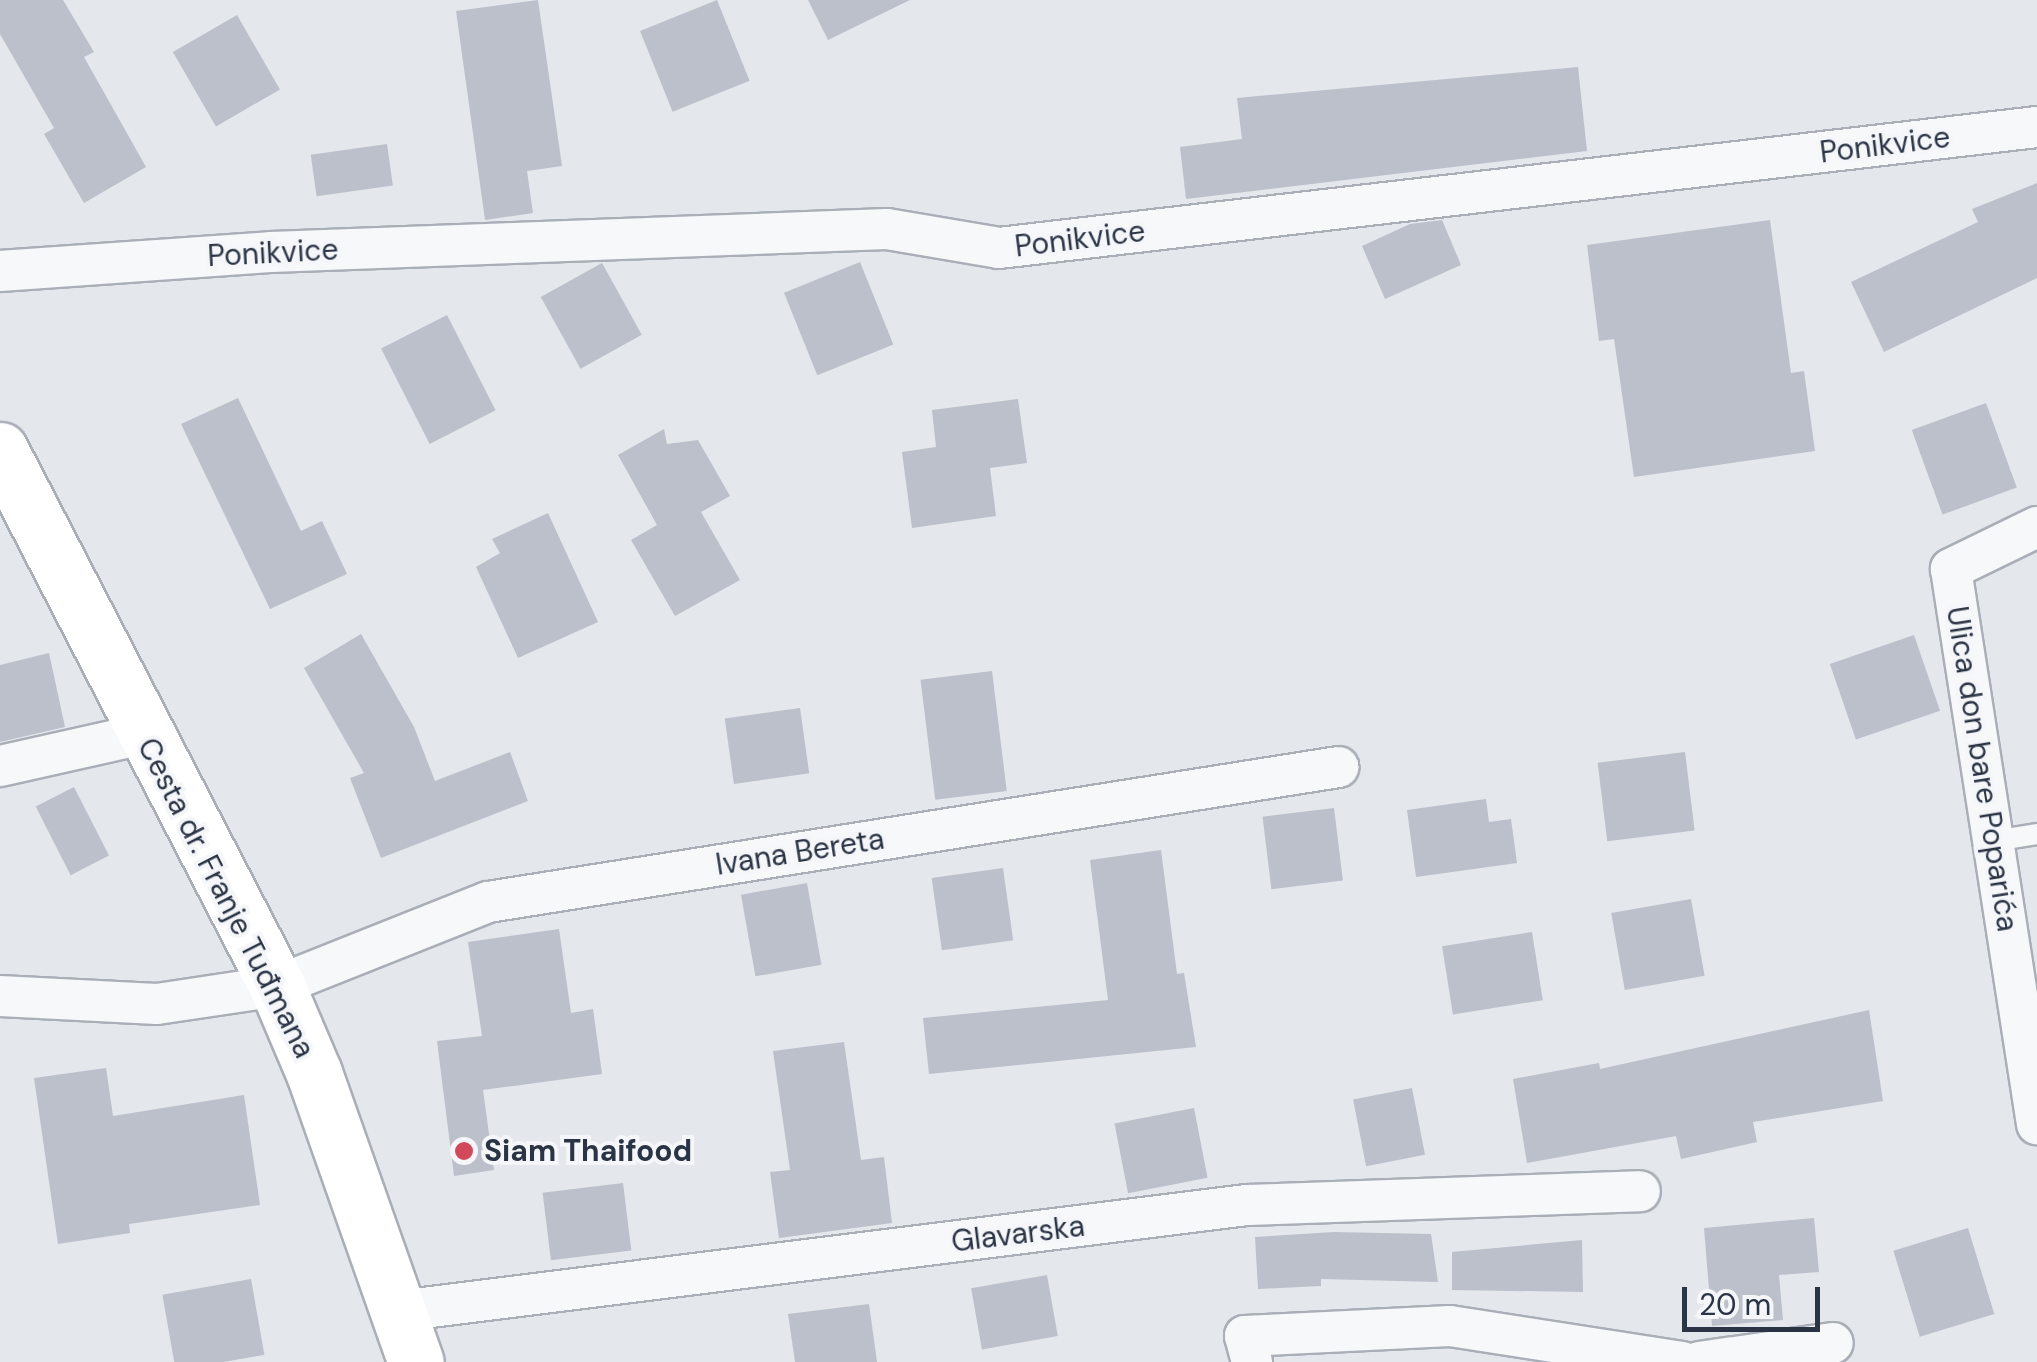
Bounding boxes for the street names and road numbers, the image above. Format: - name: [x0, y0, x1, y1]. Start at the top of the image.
- street label: Ponikvice: [1818, 119, 1952, 171]
- street label: Ponikvice: [1013, 213, 1147, 265]
- street label: Ponikvice: [207, 232, 339, 274]
- street label: Ulica don bare Poparića: [1939, 604, 2025, 934]
- street label: Cesta dr. Franje Tuđmana: [130, 732, 322, 1064]
- street label: Ivana Bereta: [713, 821, 887, 883]
- street label: Glavarska: [949, 1208, 1087, 1260]

